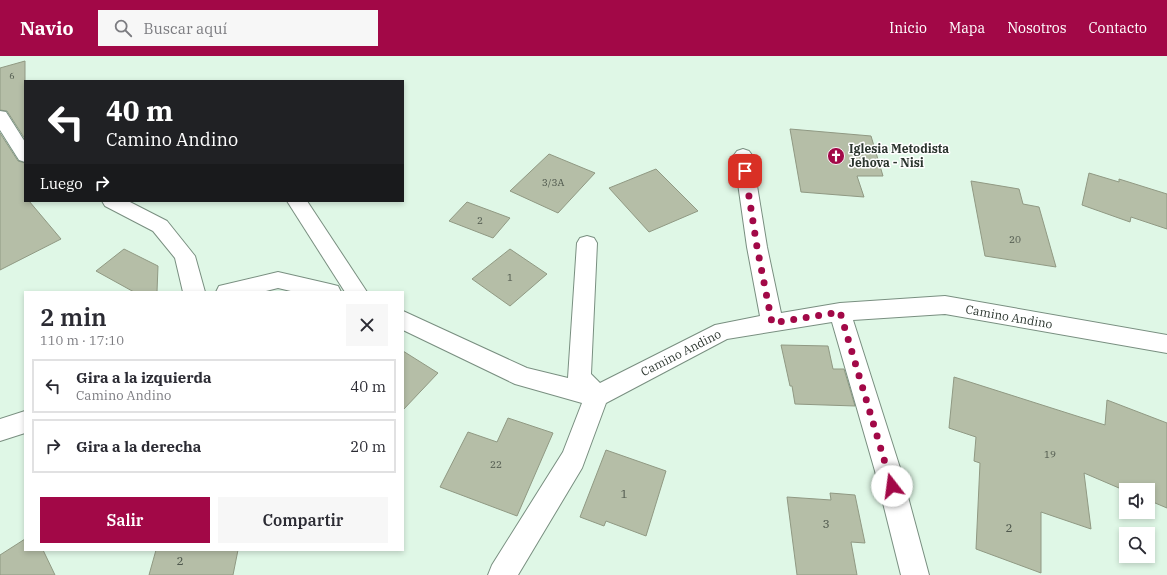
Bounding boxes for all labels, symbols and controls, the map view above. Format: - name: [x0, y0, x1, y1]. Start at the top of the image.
- search box: [98, 10, 378, 46]
- text: Navio: [20, 16, 74, 40]
- icon: search: [112, 17, 134, 39]
- text: Buscar aquí: [144, 19, 227, 38]
- text: Inicio: [889, 19, 927, 37]
- text: Mapa: [949, 19, 985, 37]
- text: Nosotros: [1007, 19, 1067, 37]
- text: Contacto: [1089, 19, 1147, 37]
- house number: 6: [9, 70, 15, 81]
- text: 40 m: [106, 92, 173, 129]
- icon: left: [40, 96, 92, 148]
- text: Camino Andino: [106, 128, 238, 151]
- place label: Iglesia Metodista Jehova - Nisi: [849, 141, 949, 170]
- church icon: Iglesia Metodista Jehova - Nisi: [826, 146, 846, 166]
- pin: [728, 154, 762, 188]
- icon: arrive: [734, 160, 756, 182]
- icon: right: [91, 172, 113, 194]
- text: Luego: [40, 174, 83, 193]
- house number: 3/3A: [542, 176, 564, 189]
- house number: 2: [477, 214, 483, 227]
- house number: 20: [1009, 233, 1021, 246]
- house number: 1: [507, 271, 513, 284]
- text: 2 min: [40, 301, 107, 333]
- street label: Camino Andino: [964, 301, 1054, 332]
- button: close: [346, 304, 388, 346]
- street label: Camino Andino: [638, 326, 724, 379]
- text: 110 m · 17:10: [40, 332, 124, 349]
- text: Gira a la izquierda: [76, 368, 212, 387]
- icon: left: [42, 375, 64, 397]
- text: 40 m: [350, 377, 386, 396]
- text: Camino Andino: [76, 387, 171, 404]
- icon: right: [42, 435, 64, 457]
- text: Gira a la derecha: [76, 437, 201, 456]
- text: 20 m: [350, 437, 386, 456]
- house number: 19: [1044, 448, 1056, 461]
- house number: 22: [490, 458, 502, 471]
- position arrow: [871, 465, 913, 507]
- map controls: [1119, 483, 1155, 563]
- button: sound: [1119, 483, 1155, 519]
- house number: 1: [620, 486, 628, 501]
- button: Salir: [40, 497, 210, 543]
- button: Compartir: [218, 497, 388, 543]
- house number: 3: [822, 516, 830, 531]
- house number: 2: [1005, 520, 1013, 535]
- button: search: [1119, 527, 1155, 563]
- house number: 2: [176, 553, 184, 568]

